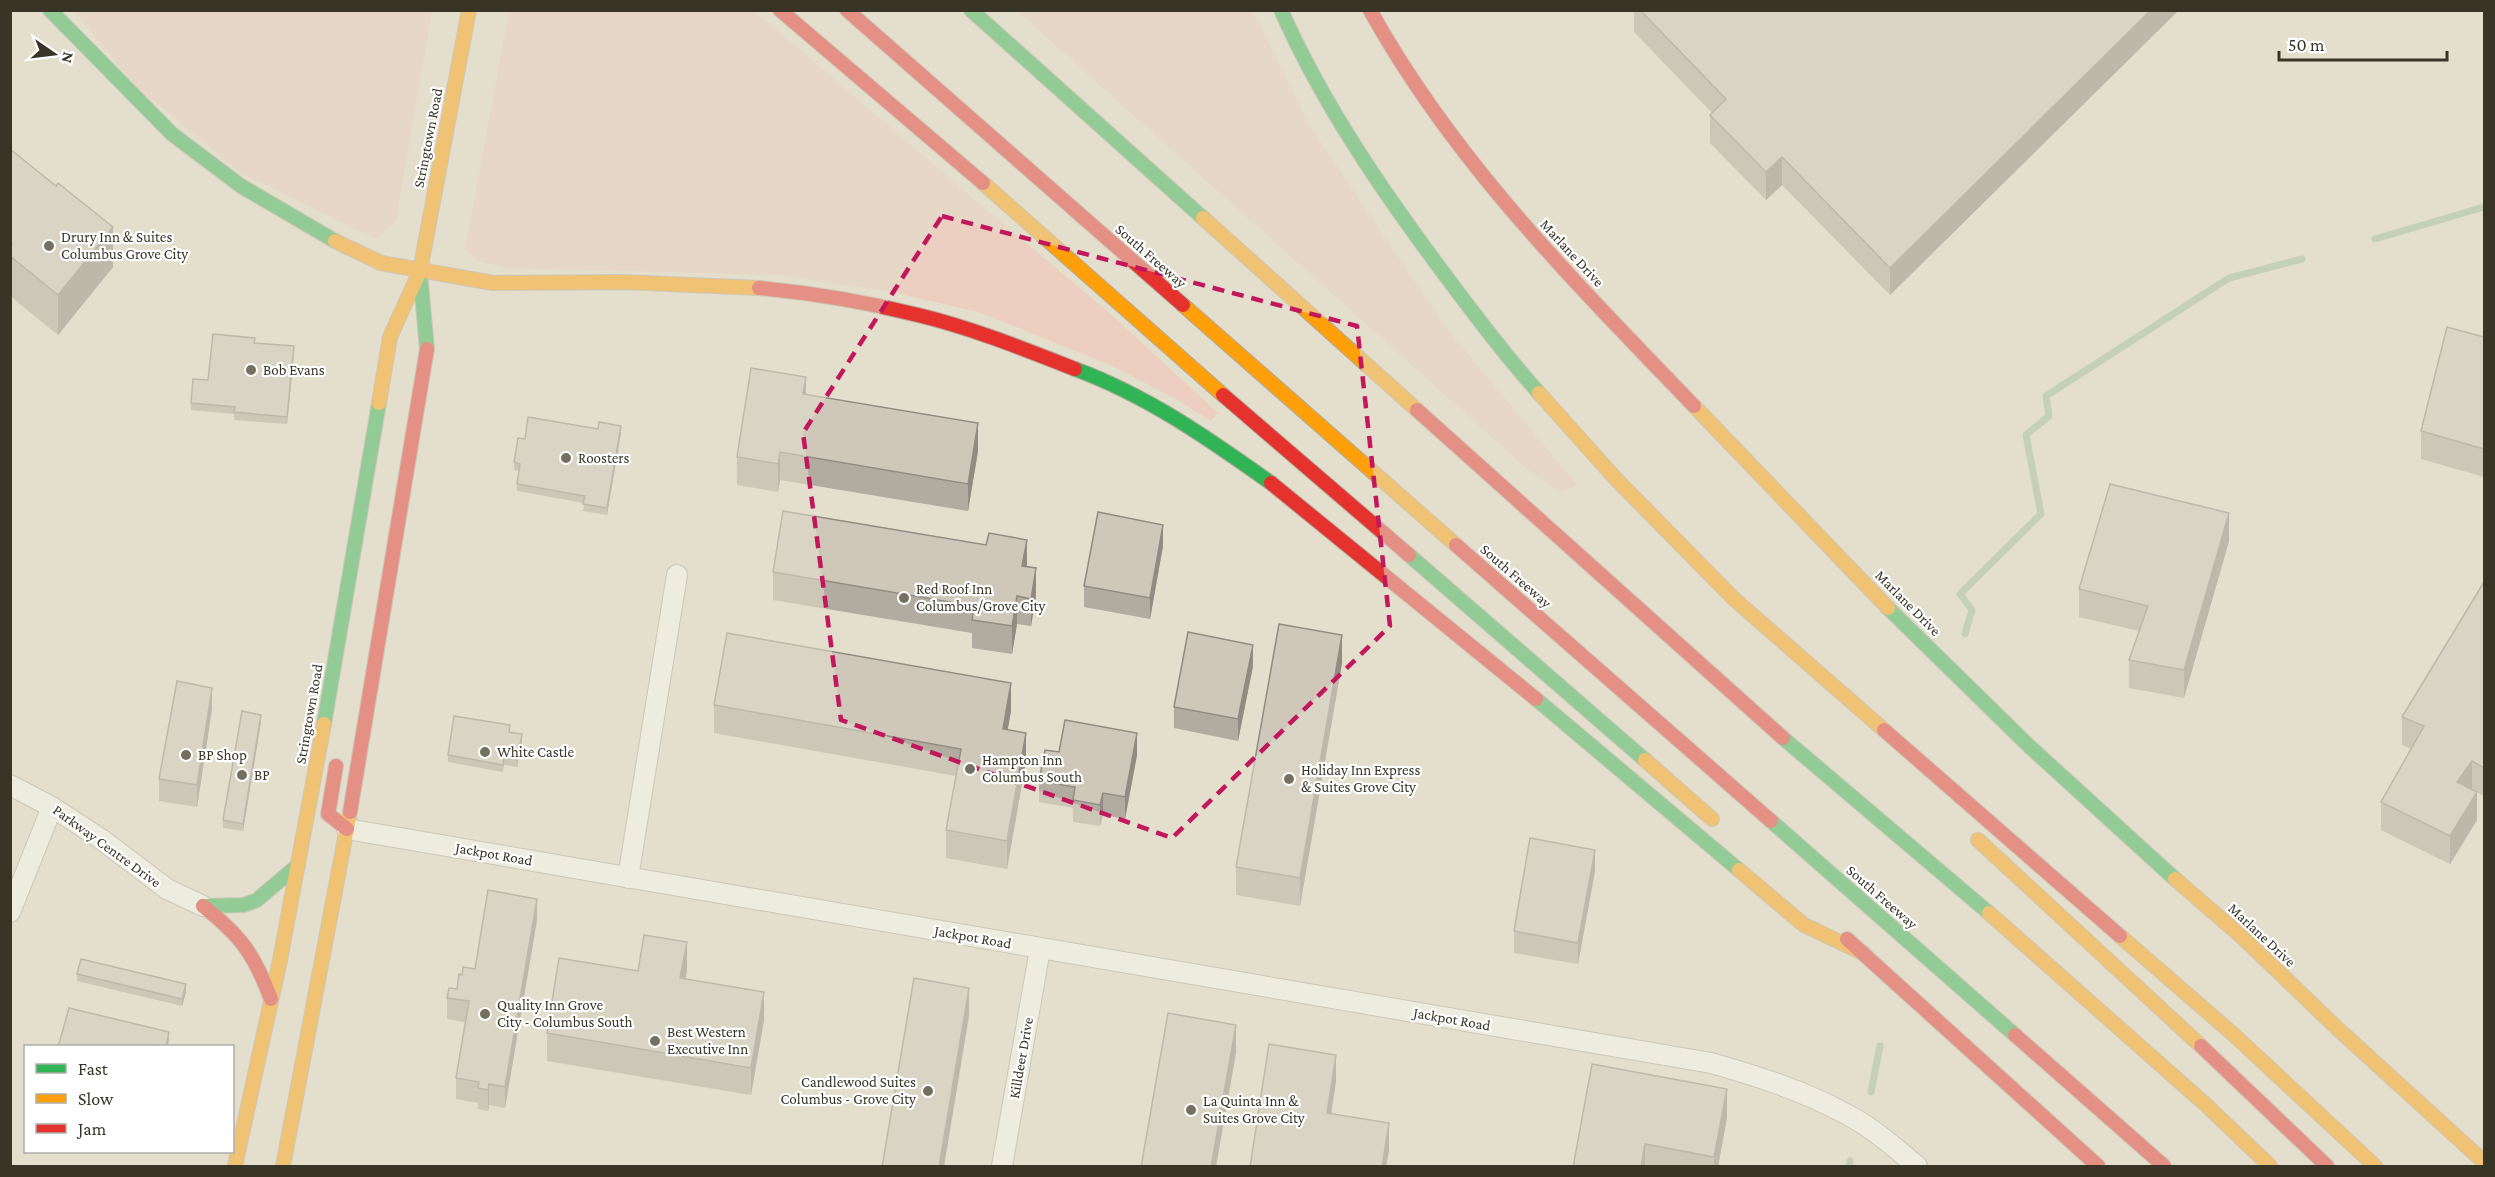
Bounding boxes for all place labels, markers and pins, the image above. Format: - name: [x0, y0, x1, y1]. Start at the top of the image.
- place label: Drury Inn & Suites Columbus Grove City: [61, 229, 188, 263]
- marker: Drury Inn & Suites Columbus Grove City: [42, 239, 56, 253]
- place label: Bob Evans: [263, 362, 325, 378]
- marker: Bob Evans: [244, 363, 258, 377]
- place label: Roosters: [578, 450, 630, 466]
- marker: Roosters: [559, 451, 573, 465]
- place label: Red Roof Inn Columbus/Grove City: [916, 581, 1045, 615]
- marker: Red Roof Inn Columbus/Grove City: [897, 591, 911, 605]
- place label: White Castle: [497, 744, 575, 760]
- marker: White Castle: [478, 745, 492, 759]
- place label: BP Shop: [198, 747, 247, 764]
- marker: BP Shop: [179, 748, 193, 762]
- place label: Hampton Inn Columbus South: [982, 752, 1082, 785]
- marker: Hampton Inn Columbus South: [963, 762, 977, 776]
- place label: Holiday Inn Express & Suites Grove City: [1301, 762, 1420, 796]
- place label: BP: [254, 767, 270, 783]
- marker: BP: [235, 768, 249, 782]
- marker: Holiday Inn Express & Suites Grove City: [1282, 772, 1296, 786]
- place label: Quality Inn Grove City - Columbus South: [497, 997, 633, 1031]
- marker: Quality Inn Grove City - Columbus South: [478, 1007, 492, 1021]
- place label: Best Western Executive Inn: [667, 1024, 748, 1057]
- marker: Best Western Executive Inn: [648, 1034, 662, 1048]
- place label: Candlewood Suites Columbus - Grove City: [781, 1074, 916, 1108]
- marker: Candlewood Suites Columbus - Grove City: [921, 1084, 935, 1098]
- place label: La Quinta Inn & Suites Grove City: [1203, 1093, 1305, 1127]
- marker: La Quinta Inn & Suites Grove City: [1184, 1103, 1198, 1117]

